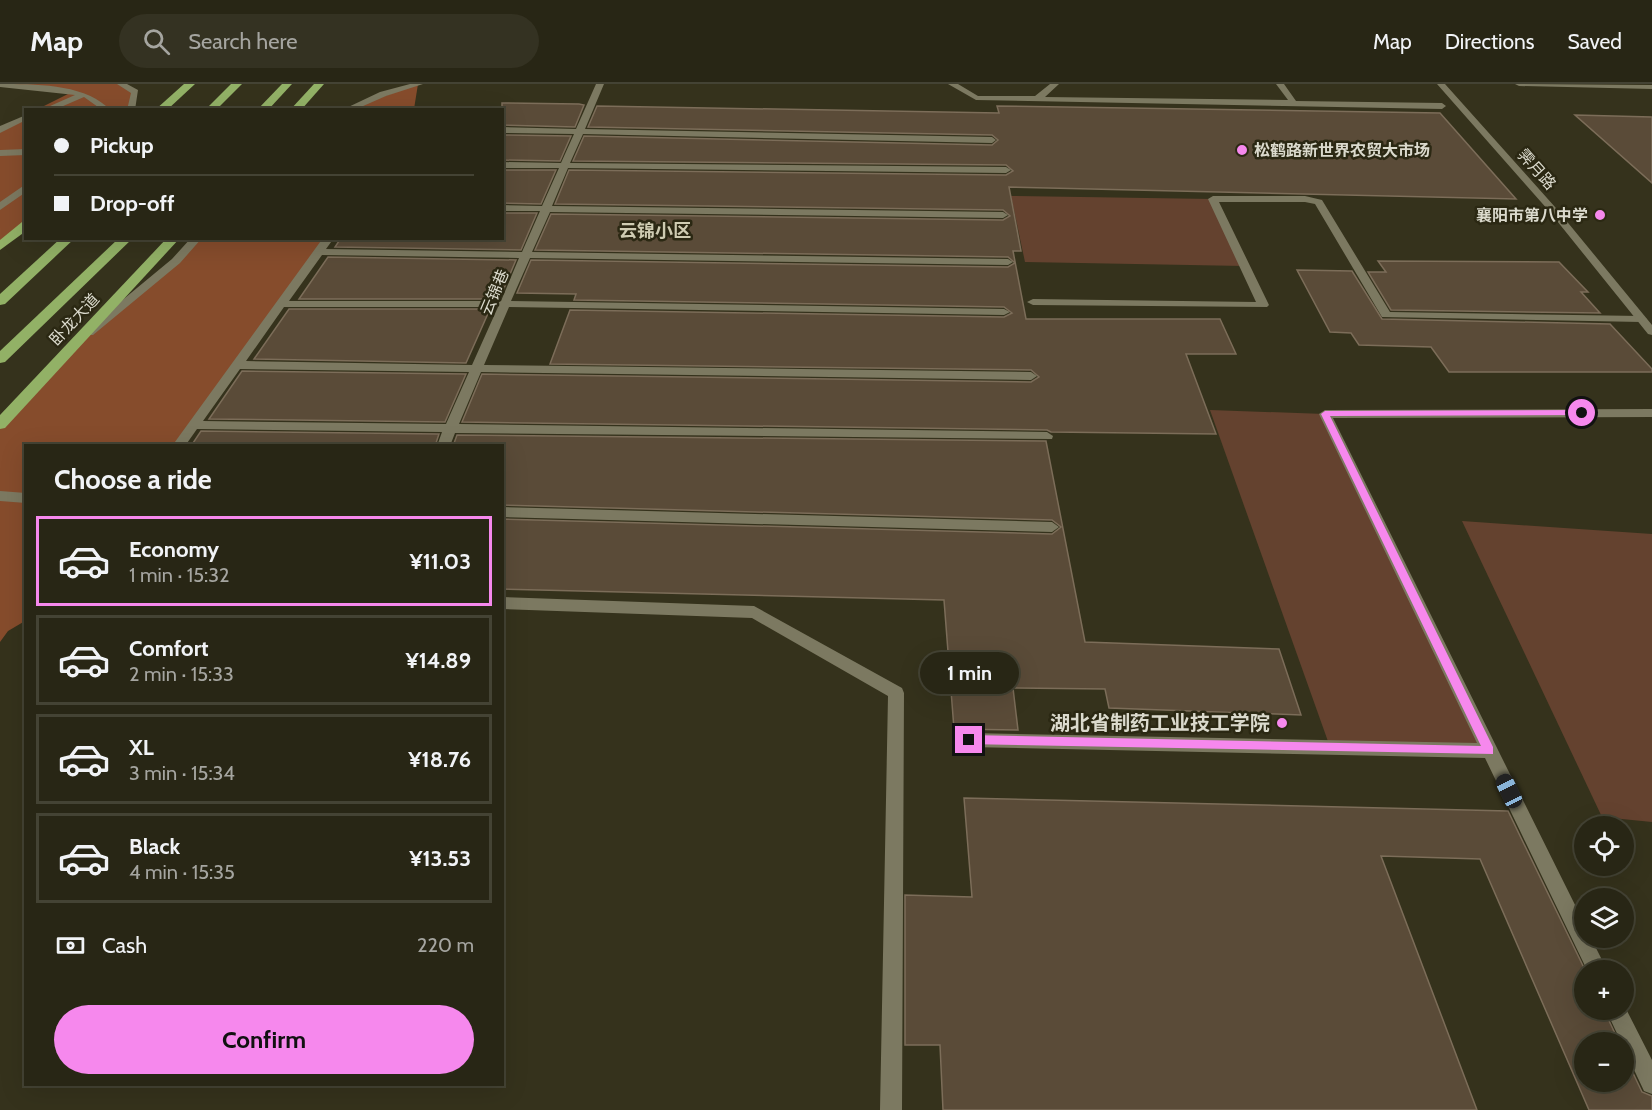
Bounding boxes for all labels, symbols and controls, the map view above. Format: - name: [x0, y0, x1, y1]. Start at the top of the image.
- search box: [119, 14, 539, 68]
- text: Map: [30, 24, 83, 58]
- icon: search: [140, 25, 173, 58]
- text: Search here: [188, 28, 297, 55]
- text: Map: [1373, 29, 1412, 54]
- text: Directions: [1445, 29, 1534, 54]
- text: Saved: [1567, 29, 1622, 54]
- text: Pickup: [90, 132, 154, 159]
- place label: 松鹤路新世界农贸大市场: [1254, 141, 1430, 160]
- marker: 松鹤路新世界农贸大市场: [1235, 143, 1249, 157]
- street label: 霁月路: [1514, 145, 1560, 194]
- text: Drop-off: [90, 190, 174, 217]
- place label: 襄阳市第八中学: [1476, 206, 1588, 225]
- marker: 襄阳市第八中学: [1593, 208, 1607, 222]
- district label: 云锦小区: [619, 220, 691, 242]
- street label: 云锦巷: [476, 266, 513, 318]
- street label: 卧龙大道: [46, 289, 103, 349]
- route start: [1568, 399, 1595, 426]
- text: Choose a ride: [54, 463, 212, 496]
- icon: car: [57, 534, 111, 588]
- text: Economy: [129, 536, 219, 563]
- text: ¥11.03: [409, 548, 471, 575]
- text: 1 min · 15:32: [129, 563, 230, 587]
- icon: car: [57, 633, 111, 687]
- text: Comfort: [129, 635, 208, 662]
- text: ¥14.89: [405, 647, 471, 674]
- callout: 1 min: [920, 653, 1018, 695]
- text: 1 min: [947, 661, 992, 685]
- text: 2 min · 15:33: [129, 662, 234, 686]
- place label: 湖北省制药工业技工学院: [1050, 711, 1270, 735]
- marker: 湖北省制药工业技工学院: [1275, 716, 1289, 730]
- route end: [955, 726, 982, 753]
- icon: car: [57, 732, 111, 786]
- text: XL: [129, 734, 154, 761]
- text: ¥18.76: [408, 746, 471, 773]
- text: 3 min · 15:34: [129, 761, 235, 785]
- car: [1493, 771, 1525, 811]
- map controls: [1574, 816, 1634, 1092]
- button: locate: [1574, 816, 1634, 876]
- icon: car: [57, 831, 111, 885]
- text: Black: [129, 833, 180, 860]
- text: ¥13.53: [409, 845, 471, 872]
- text: 4 min · 15:35: [129, 860, 235, 884]
- button: layers: [1574, 888, 1634, 948]
- icon: cash: [54, 929, 87, 962]
- text: Cash: [102, 932, 147, 959]
- text: 220 m: [417, 933, 474, 957]
- button: +: [1574, 960, 1634, 1020]
- button: Confirm: [54, 1005, 474, 1074]
- button: −: [1574, 1032, 1634, 1092]

